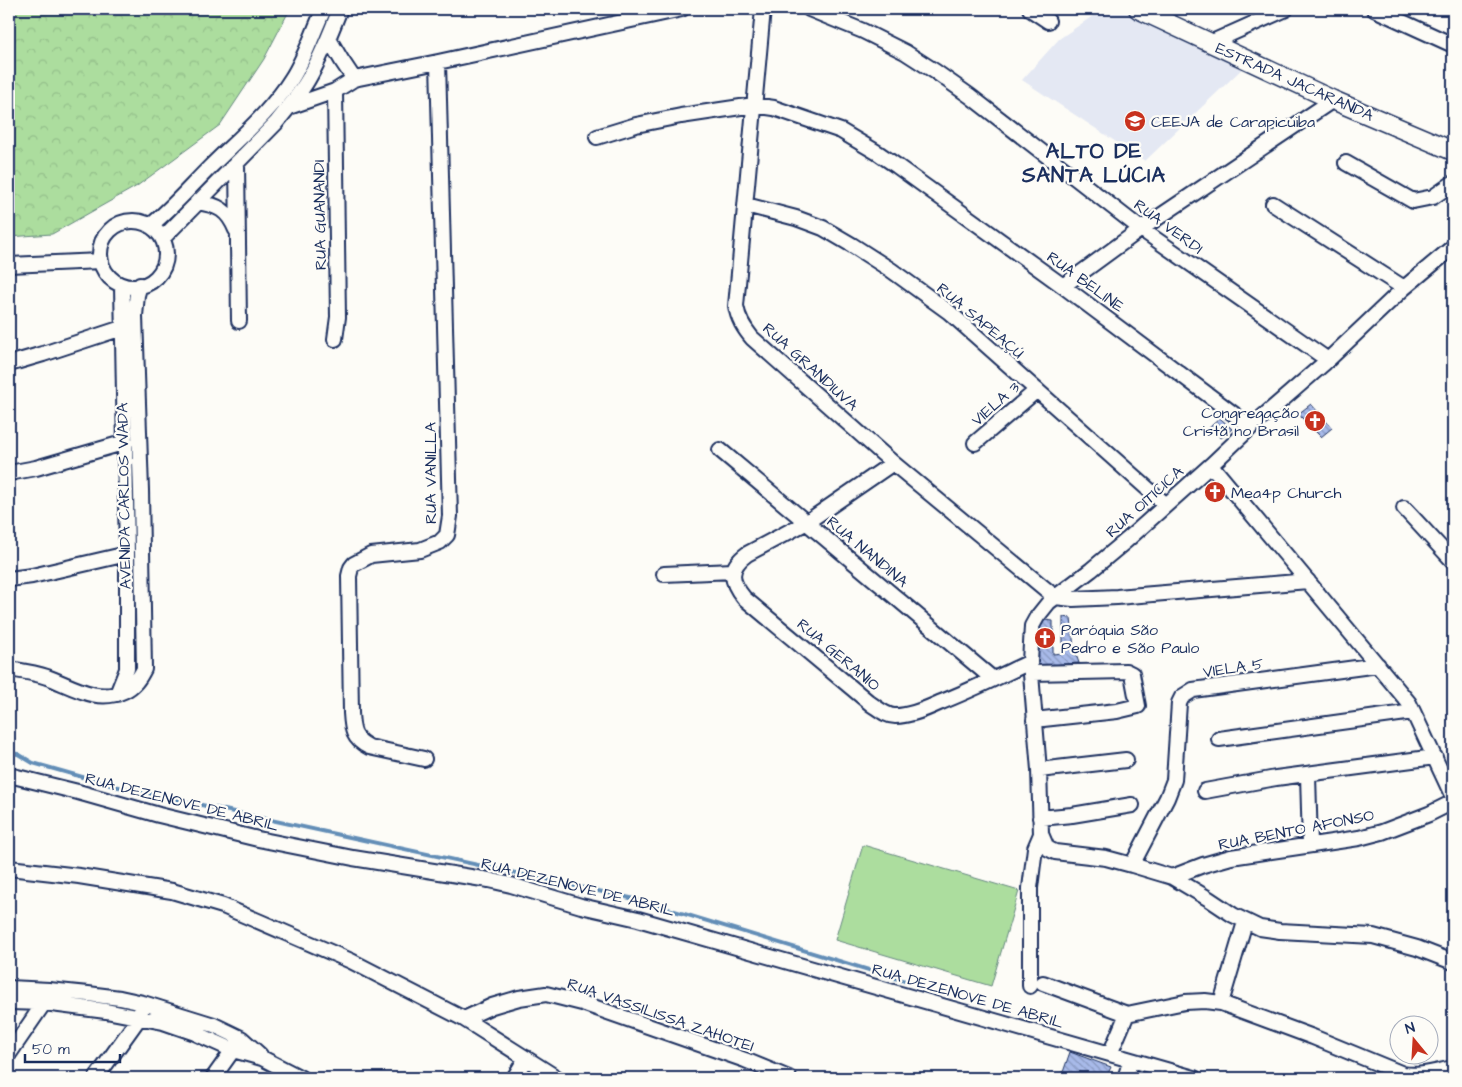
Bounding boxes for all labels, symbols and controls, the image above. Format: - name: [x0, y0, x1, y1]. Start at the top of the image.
- street label: ESTRADA JACARANDA: [1212, 37, 1377, 127]
- school or university icon: CEEJA de Carapicuiba: [1123, 109, 1147, 133]
- place label: CEEJA de Carapicuiba: [1151, 111, 1315, 133]
- district label: ALTO DE SANTA LÚCIA: [1021, 137, 1166, 190]
- street label: RUA GUANANDI: [308, 160, 332, 270]
- street label: RUA VERDI: [1129, 194, 1208, 259]
- street label: RUA BELINE: [1042, 246, 1129, 318]
- street label: RUA SAPEAÇÚ: [932, 278, 1029, 364]
- street label: RUA GRANDIUVA: [758, 318, 863, 416]
- street label: VIELA 3: [967, 376, 1025, 431]
- street label: AVENIDA CARLOS WADA: [111, 402, 137, 589]
- place label: Congregação Cristã no Brasil: [1183, 402, 1299, 442]
- church icon: Congregação Cristã no Brasil: [1303, 409, 1327, 433]
- street label: RUA VANILLA: [420, 422, 442, 524]
- street label: RUA OITICICA: [1101, 461, 1188, 543]
- church icon: Mea4p Church: [1203, 480, 1227, 504]
- place label: Mea4p Church: [1231, 482, 1342, 504]
- street label: RUA NANDINA: [822, 511, 913, 592]
- street label: RUA GERANIO: [792, 613, 885, 696]
- place label: Paróquia São Pedro e São Paulo: [1061, 619, 1199, 659]
- church icon: Paróquia São Pedro e São Paulo: [1033, 626, 1057, 650]
- street label: VIELA 5: [1201, 653, 1266, 683]
- street label: RUA DEZENOVE DE ABRIL: [83, 767, 281, 837]
- street label: RUA BENTO AFONSO: [1216, 804, 1376, 856]
- street label: RUA DEZENOVE DE ABRIL: [479, 852, 677, 922]
- street label: RUA DEZENOVE DE ABRIL: [869, 958, 1066, 1034]
- street label: RUA VASSILISSA ZAHOTEI: [564, 973, 757, 1057]
- north arrow: [1390, 1014, 1440, 1064]
- text: N: [1403, 1018, 1418, 1039]
- scale bar: [25, 1032, 120, 1064]
- text: 50 m: [32, 1039, 70, 1060]

